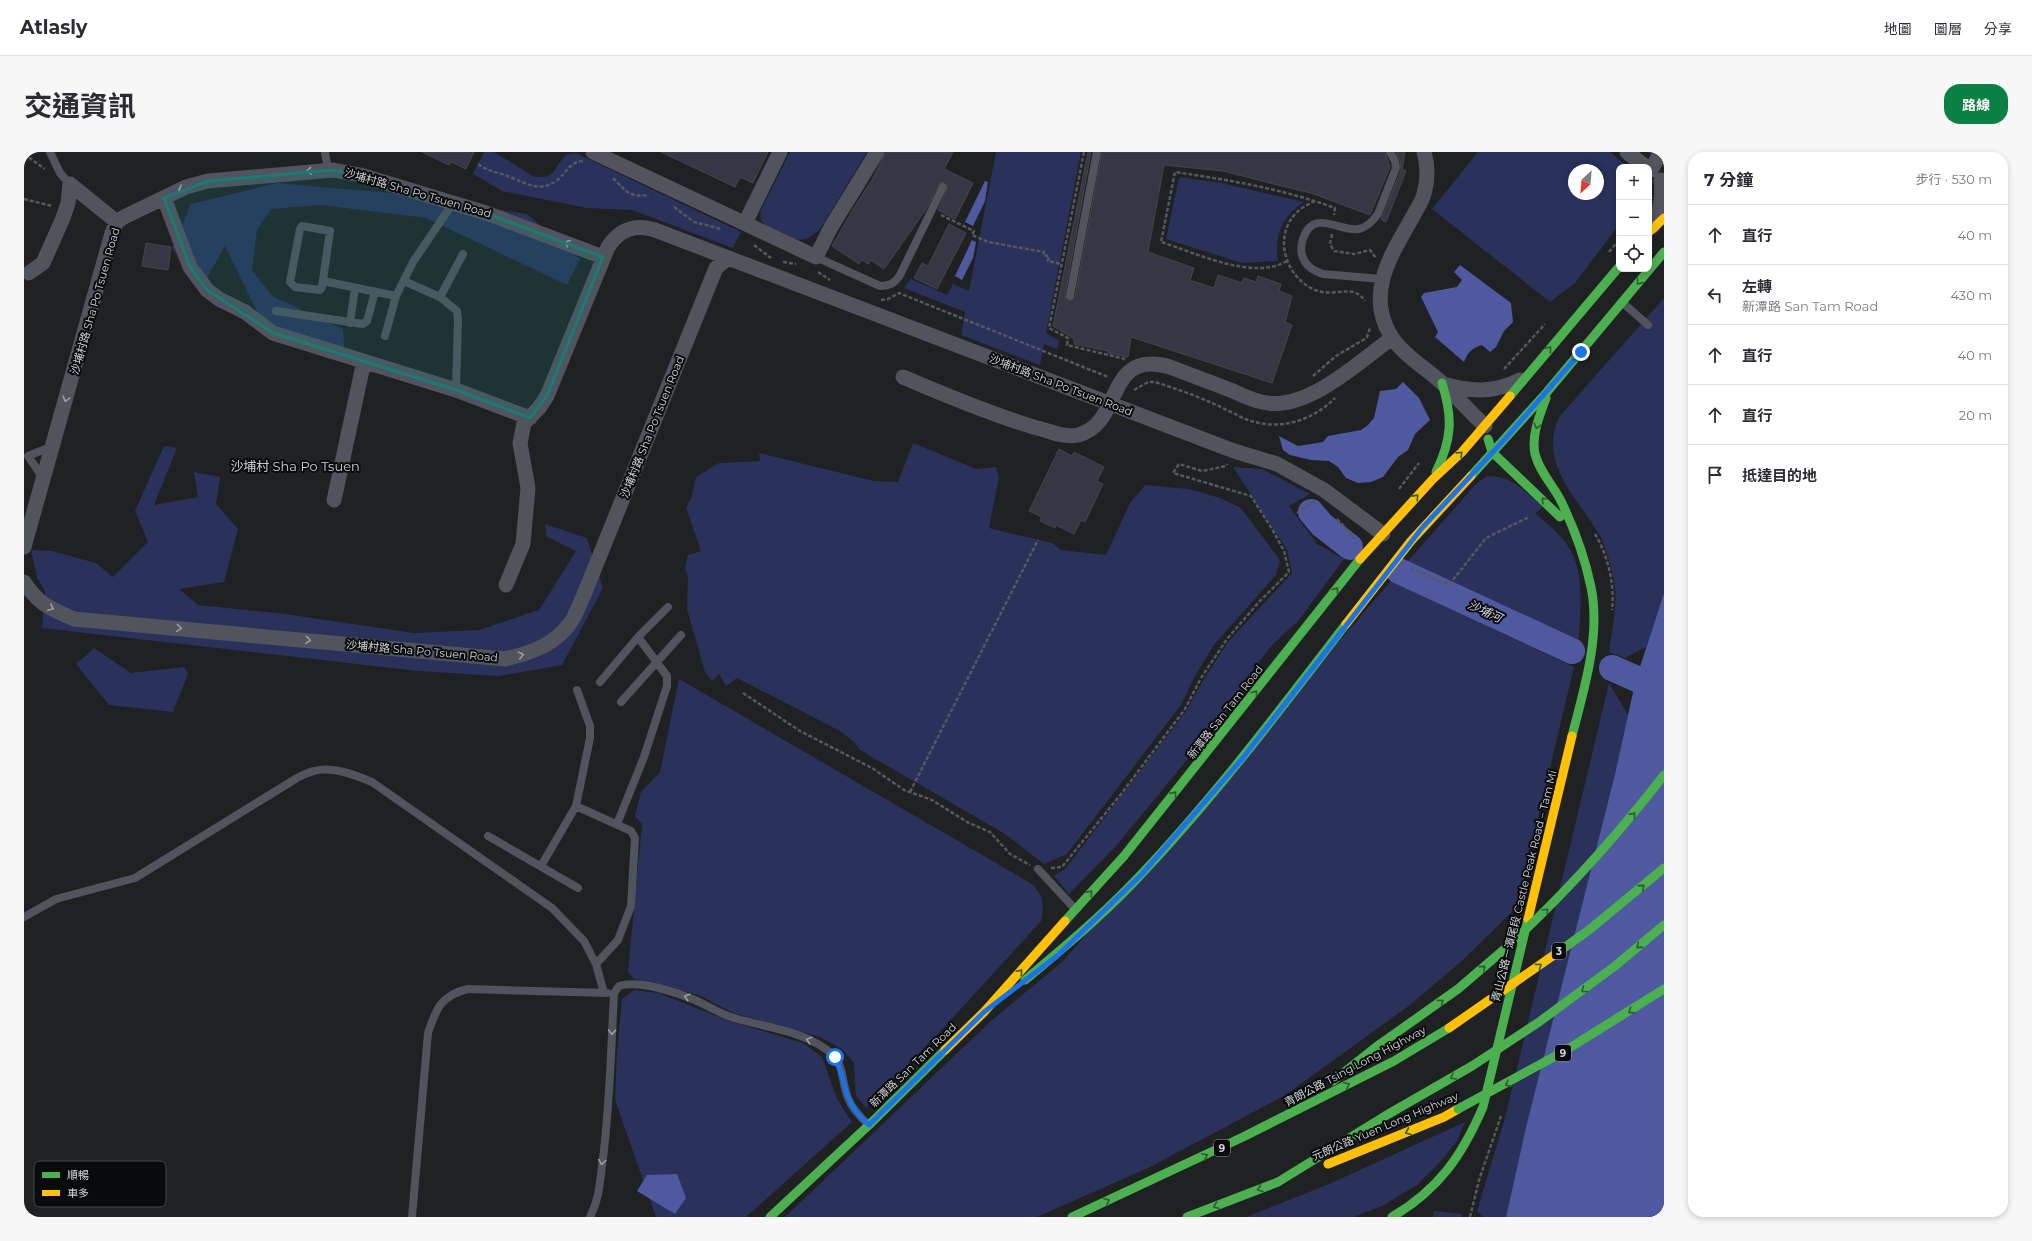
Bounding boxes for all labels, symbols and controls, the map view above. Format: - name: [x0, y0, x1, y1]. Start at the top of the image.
- text: Atlasly: [20, 16, 87, 39]
- text: 地圖: [1884, 20, 1912, 38]
- text: 圖層: [1934, 20, 1962, 38]
- text: 分享: [1984, 20, 2012, 38]
- button: 路線: [1944, 84, 2008, 124]
- text: 交通資訊: [24, 89, 136, 123]
- north arrow: [1568, 164, 1604, 200]
- map controls: [1616, 164, 1652, 272]
- button: +: [1616, 164, 1652, 200]
- street label: 沙埔村路 Sha Po Tsuen Road: [343, 165, 493, 221]
- one-way arrow: [306, 167, 312, 176]
- text: 7 分鐘: [1704, 170, 1753, 190]
- text: 步行 · 530 m: [1915, 171, 1992, 187]
- one-way arrow: [177, 184, 185, 192]
- button: −: [1616, 200, 1652, 236]
- icon: ahead: [1704, 224, 1726, 246]
- street label: 沙埔村路 Sha Po Tsuen Road: [67, 226, 123, 376]
- text: 直行: [1742, 226, 1772, 245]
- text: 40 m: [1958, 227, 1992, 243]
- button: locate: [1616, 236, 1652, 272]
- one-way arrow: [564, 239, 571, 248]
- one-way arrow: [1637, 277, 1644, 284]
- text: 左轉: [1742, 277, 1772, 296]
- icon: left: [1704, 284, 1726, 306]
- text: 430 m: [1950, 287, 1992, 303]
- text: 新潭路 San Tam Road: [1742, 298, 1878, 314]
- route end: [1572, 343, 1590, 361]
- icon: ahead: [1704, 344, 1726, 366]
- one-way arrow: [1544, 346, 1551, 354]
- text: 直行: [1742, 346, 1772, 365]
- text: 40 m: [1958, 347, 1992, 363]
- street label: 沙埔村路 Sha Po Tsuen Road: [987, 351, 1135, 419]
- street label: 沙埔村路 Sha Po Tsuen Road: [617, 354, 687, 500]
- one-way arrow: [63, 396, 71, 402]
- icon: ahead: [1704, 404, 1726, 426]
- text: 直行: [1742, 406, 1772, 425]
- text: 20 m: [1959, 407, 1992, 423]
- one-way arrow: [1533, 423, 1542, 430]
- one-way arrow: [1455, 451, 1463, 459]
- district label: 沙埔村 Sha Po Tsuen: [230, 458, 360, 474]
- icon: arrive: [1704, 464, 1726, 486]
- text: 抵達目的地: [1742, 466, 1817, 485]
- one-way arrow: [1412, 494, 1419, 502]
- one-way arrow: [1541, 497, 1549, 505]
- one-way arrow: [1331, 588, 1338, 595]
- water label: 沙埔河: [1466, 597, 1506, 626]
- one-way arrow: [47, 603, 55, 611]
- one-way arrow: [176, 624, 182, 633]
- one-way arrow: [305, 636, 311, 645]
- street label: 沙埔村路 Sha Po Tsuen Road: [346, 637, 498, 665]
- one-way arrow: [518, 651, 524, 659]
- street label: 新潭路 San Tam Road: [1184, 662, 1266, 762]
- one-way arrow: [1251, 690, 1258, 697]
- street label: 青山公路－潭尾段 Castle Peak Road – Tam Mi: [1488, 769, 1560, 1003]
- one-way arrow: [1170, 792, 1177, 799]
- one-way arrow: [1629, 812, 1636, 819]
- one-way arrow: [1637, 885, 1644, 892]
- one-way arrow: [1085, 890, 1093, 898]
- one-way arrow: [1541, 908, 1549, 916]
- one-way arrow: [1637, 941, 1644, 948]
- road number: 3: [1552, 943, 1566, 959]
- one-way arrow: [1534, 964, 1541, 971]
- one-way arrow: [1478, 966, 1485, 973]
- one-way arrow: [1015, 970, 1022, 977]
- one-way arrow: [1581, 985, 1588, 992]
- one-way arrow: [684, 993, 691, 1002]
- one-way arrow: [1436, 1000, 1443, 1007]
- one-way arrow: [1628, 1006, 1635, 1014]
- street label: 新潭路 San Tam Road: [867, 1020, 959, 1110]
- street label: 青朗公路 Tsing Long Highway: [1282, 1023, 1428, 1109]
- one-way arrow: [608, 1029, 616, 1035]
- one-way arrow: [806, 1036, 813, 1045]
- road number: 9: [1555, 1045, 1571, 1061]
- route start: [826, 1048, 844, 1066]
- one-way arrow: [1451, 1073, 1458, 1080]
- one-way arrow: [1504, 1079, 1512, 1087]
- one-way arrow: [1342, 1082, 1350, 1090]
- street label: 元朗公路 Yuen Long Highway: [1310, 1089, 1460, 1163]
- one-way arrow: [1404, 1127, 1411, 1135]
- road number: 9: [1214, 1140, 1230, 1156]
- one-way arrow: [1201, 1153, 1208, 1161]
- one-way arrow: [598, 1158, 607, 1165]
- legend: [34, 1161, 166, 1207]
- text: 順暢: [67, 1168, 89, 1182]
- one-way arrow: [1257, 1185, 1264, 1193]
- text: 車多: [67, 1186, 89, 1200]
- one-way arrow: [1103, 1198, 1111, 1206]
- one-way arrow: [1213, 1201, 1220, 1209]

